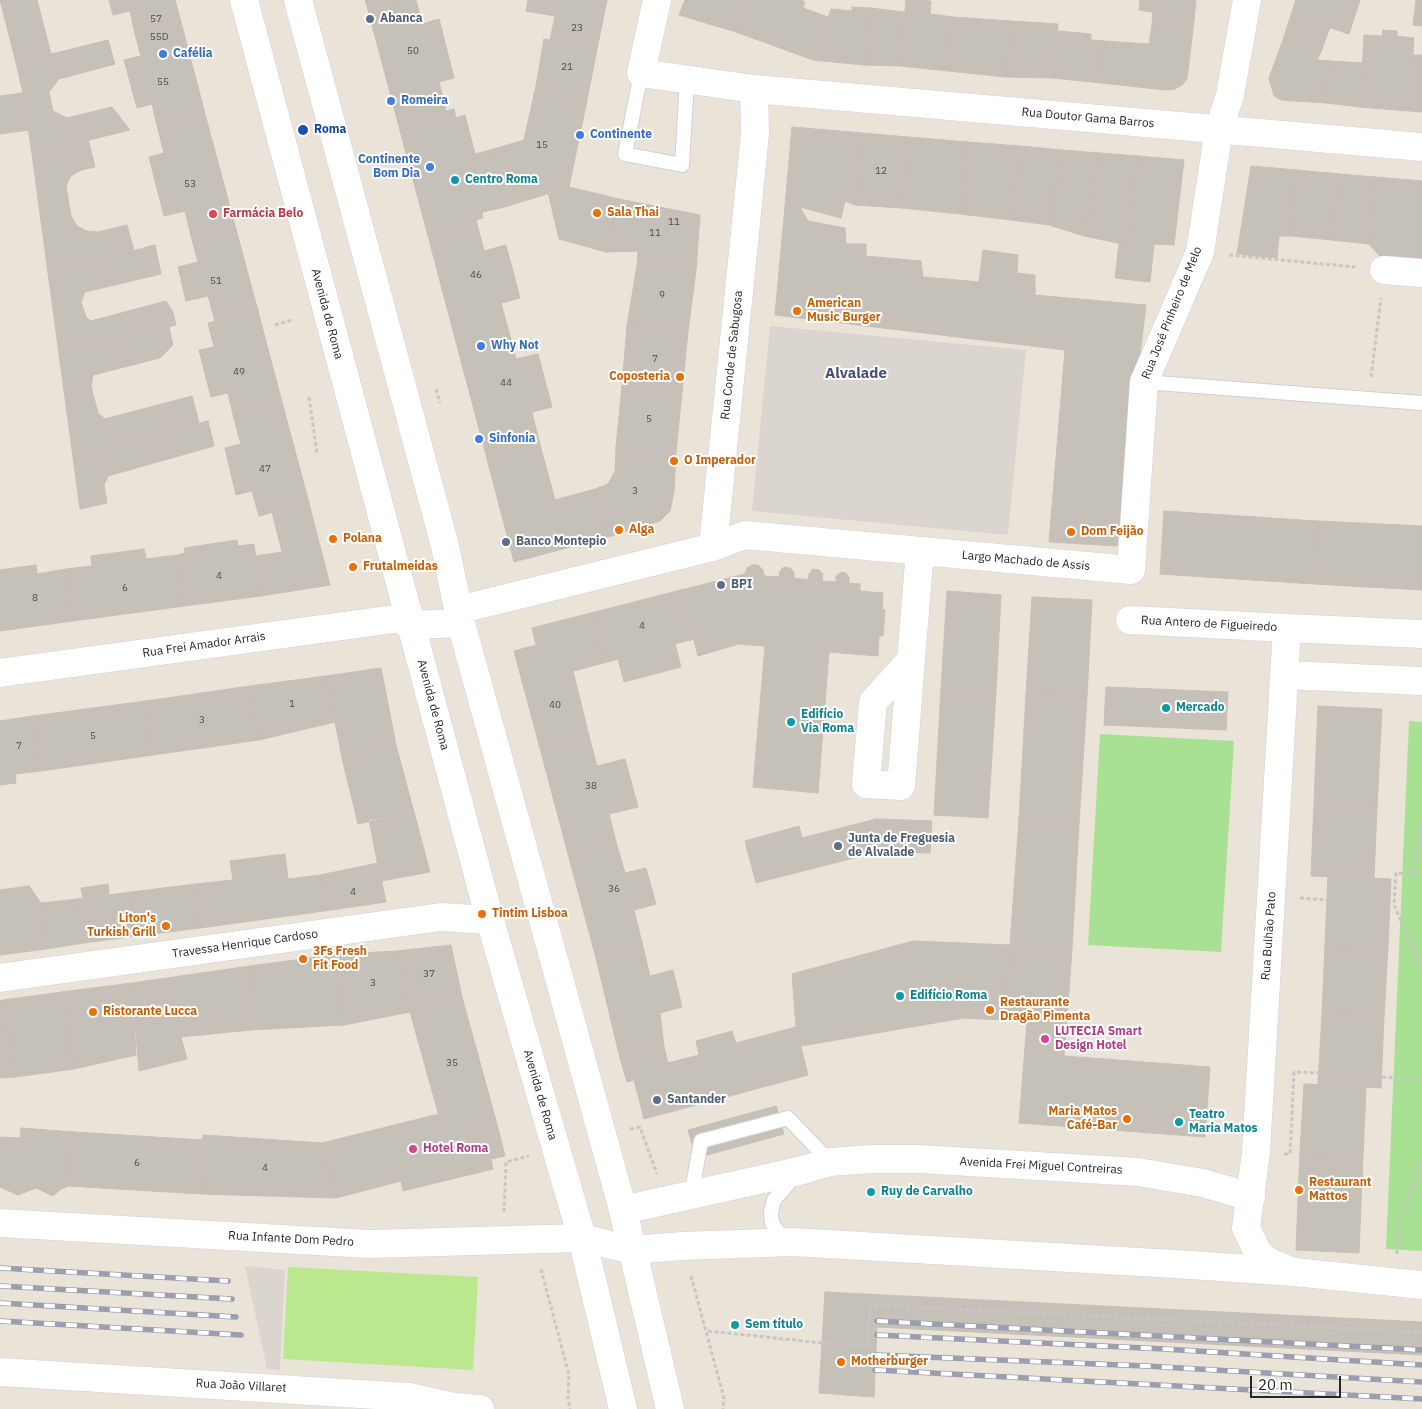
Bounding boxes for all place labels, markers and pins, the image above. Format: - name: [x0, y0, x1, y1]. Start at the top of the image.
- place label: Abanca: [380, 12, 423, 26]
- marker: Abanca: [364, 13, 376, 25]
- place label: Cafélia: [173, 47, 213, 61]
- marker: Cafélia: [157, 48, 169, 60]
- place label: Romeira: [401, 94, 448, 108]
- marker: Romeira: [385, 95, 397, 107]
- marker: Roma: [296, 123, 310, 137]
- place label: Roma: [314, 123, 346, 137]
- place label: Continente: [590, 128, 652, 142]
- marker: Continente: [574, 129, 586, 141]
- place label: Continente Bom Dia: [358, 153, 420, 181]
- marker: Continente Bom Dia: [424, 161, 436, 173]
- place label: Centro Roma: [465, 173, 538, 187]
- marker: Centro Roma: [449, 174, 461, 186]
- place label: Sala Thai: [607, 206, 659, 220]
- place label: Farmácia Belo: [223, 207, 303, 221]
- marker: Sala Thai: [591, 207, 603, 219]
- marker: Farmácia Belo: [207, 208, 219, 220]
- place label: American Music Burger: [807, 297, 880, 325]
- marker: American Music Burger: [791, 305, 803, 317]
- place label: Why Not: [491, 339, 539, 353]
- marker: Why Not: [475, 340, 487, 352]
- place label: Coposteria: [609, 370, 670, 384]
- marker: Coposteria: [674, 371, 686, 383]
- place label: Sinfonia: [489, 432, 536, 446]
- marker: Sinfonia: [473, 433, 485, 445]
- place label: O Imperador: [684, 454, 756, 468]
- marker: O Imperador: [668, 455, 680, 467]
- place label: Alga: [629, 523, 654, 537]
- marker: Alga: [613, 524, 625, 536]
- place label: Dom Feijão: [1081, 525, 1144, 539]
- marker: Dom Feijão: [1065, 526, 1077, 538]
- place label: Polana: [343, 532, 382, 546]
- marker: Polana: [327, 533, 339, 545]
- place label: Banco Montepio: [516, 535, 606, 549]
- marker: Banco Montepio: [500, 536, 512, 548]
- place label: Frutalmeidas: [363, 560, 438, 574]
- marker: Frutalmeidas: [347, 561, 359, 573]
- place label: BPI: [731, 578, 752, 592]
- marker: BPI: [715, 579, 727, 591]
- place label: Mercado: [1176, 701, 1224, 715]
- marker: Mercado: [1160, 702, 1172, 714]
- place label: Edifício Via Roma: [801, 708, 854, 736]
- marker: Edifício Via Roma: [785, 716, 797, 728]
- place label: Junta de Freguesia de Alvalade: [848, 832, 955, 860]
- marker: Junta de Freguesia de Alvalade: [832, 840, 844, 852]
- place label: Tintim Lisboa: [492, 907, 568, 921]
- marker: Tintim Lisboa: [476, 908, 488, 920]
- place label: Liton's Turkish Grill: [87, 912, 156, 940]
- marker: Liton's Turkish Grill: [160, 920, 172, 932]
- place label: 3Fs Fresh Fit Food: [313, 945, 367, 973]
- marker: 3Fs Fresh Fit Food: [297, 953, 309, 965]
- place label: Edifício Roma: [910, 989, 987, 1003]
- marker: Edifício Roma: [894, 990, 906, 1002]
- place label: Restaurante Dragão Pimenta: [1000, 996, 1090, 1024]
- marker: Restaurante Dragão Pimenta: [984, 1004, 996, 1016]
- place label: Ristorante Lucca: [103, 1005, 197, 1019]
- marker: Ristorante Lucca: [87, 1006, 99, 1018]
- place label: LUTECIA Smart Design Hotel: [1055, 1025, 1142, 1053]
- marker: LUTECIA Smart Design Hotel: [1039, 1033, 1051, 1045]
- place label: Santander: [667, 1093, 726, 1107]
- marker: Santander: [651, 1094, 663, 1106]
- place label: Maria Matos Café-Bar: [1048, 1105, 1117, 1133]
- place label: Teatro Maria Matos: [1189, 1108, 1258, 1136]
- marker: Maria Matos Café-Bar: [1121, 1113, 1133, 1125]
- marker: Teatro Maria Matos: [1173, 1116, 1185, 1128]
- place label: Hotel Roma: [423, 1142, 488, 1156]
- marker: Hotel Roma: [407, 1143, 419, 1155]
- place label: Restaurant Mattos: [1309, 1176, 1371, 1204]
- marker: Restaurant Mattos: [1293, 1184, 1305, 1196]
- place label: Ruy de Carvalho: [881, 1185, 973, 1199]
- marker: Ruy de Carvalho: [865, 1186, 877, 1198]
- place label: Sem título: [745, 1318, 803, 1332]
- marker: Sem título: [729, 1319, 741, 1331]
- place label: Motherburger: [851, 1355, 928, 1369]
- marker: Motherburger: [835, 1356, 847, 1368]

